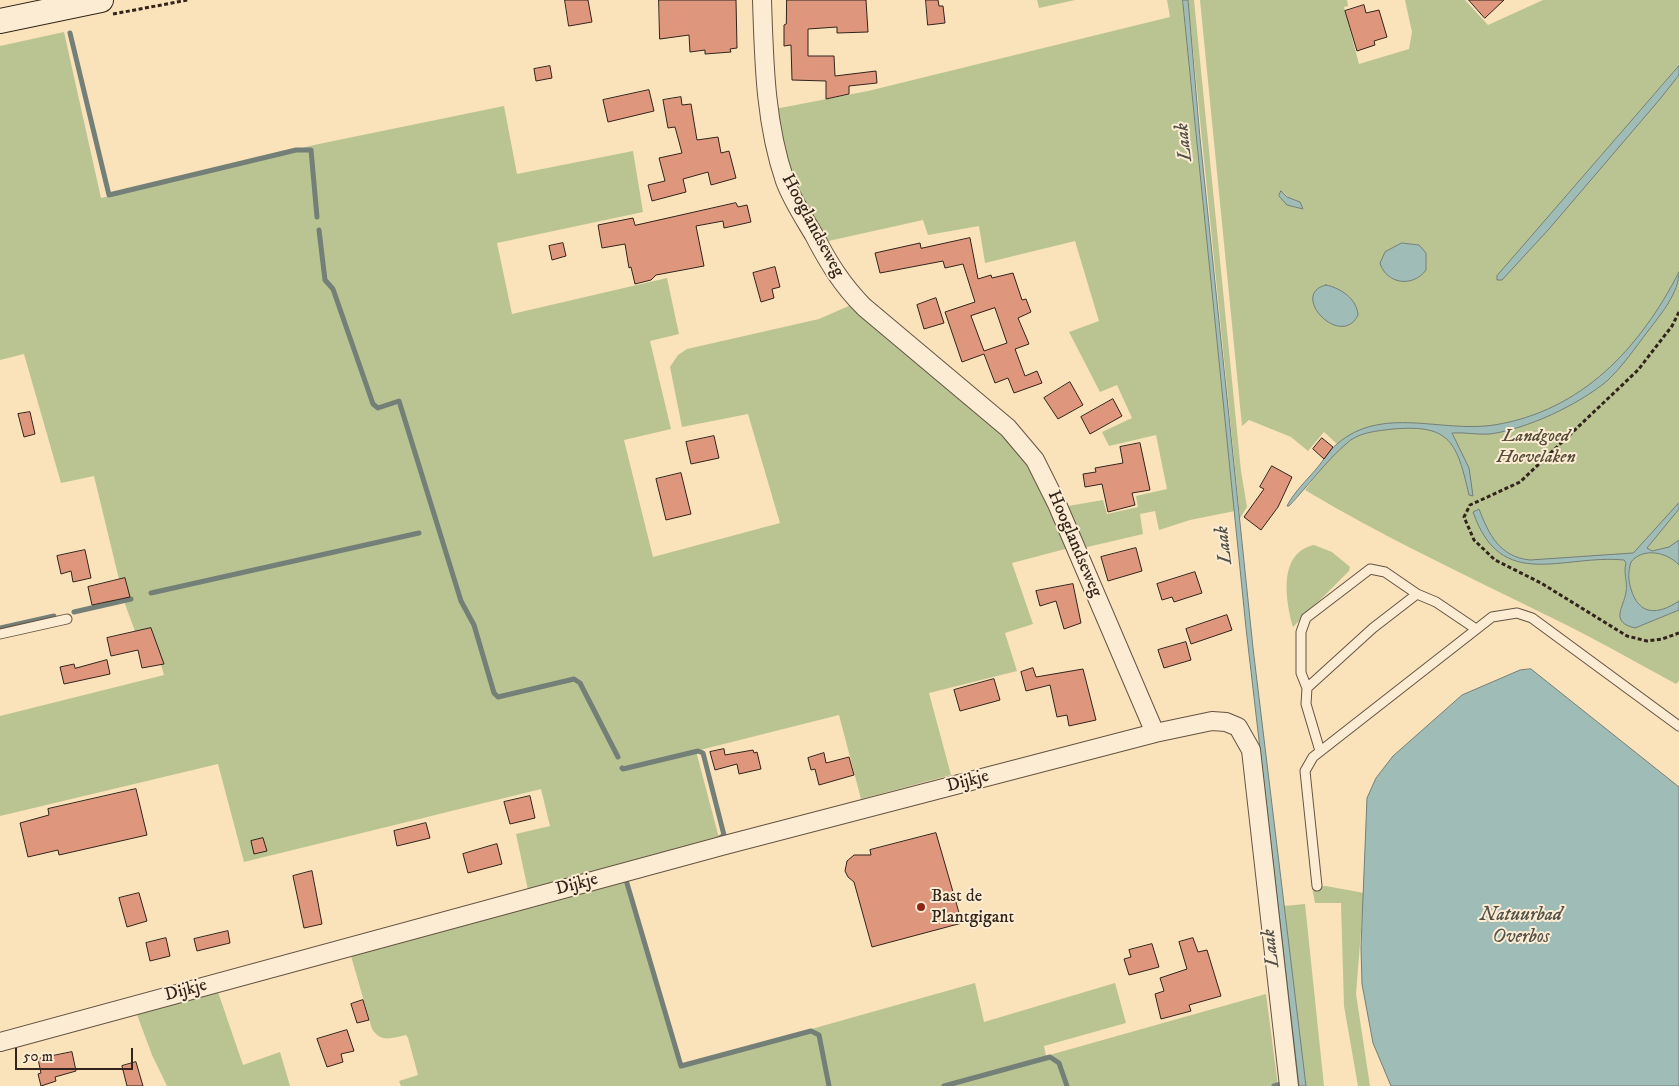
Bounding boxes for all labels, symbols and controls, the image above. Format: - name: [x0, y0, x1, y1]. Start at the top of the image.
- water label: Laak: [1172, 122, 1198, 162]
- street label: Hooglandseweg: [776, 171, 848, 281]
- park label: Landgoed Hoevelaken: [1496, 426, 1576, 468]
- street label: Hooglandseweg: [1042, 487, 1106, 601]
- water label: Laak: [1212, 525, 1238, 565]
- street label: Dijkje: [944, 766, 992, 798]
- street label: Dijkje: [553, 869, 601, 901]
- place label: Bast de Plantgigant: [931, 886, 1014, 929]
- marker: Bast de Plantgigant: [915, 901, 927, 913]
- water label: Natuurbad Overbos: [1480, 905, 1562, 949]
- water label: Laak: [1258, 928, 1286, 968]
- street label: Dijkje: [162, 975, 210, 1007]
- scale bar: [18, 1038, 135, 1070]
- text: 50 m: [23, 1047, 53, 1066]

